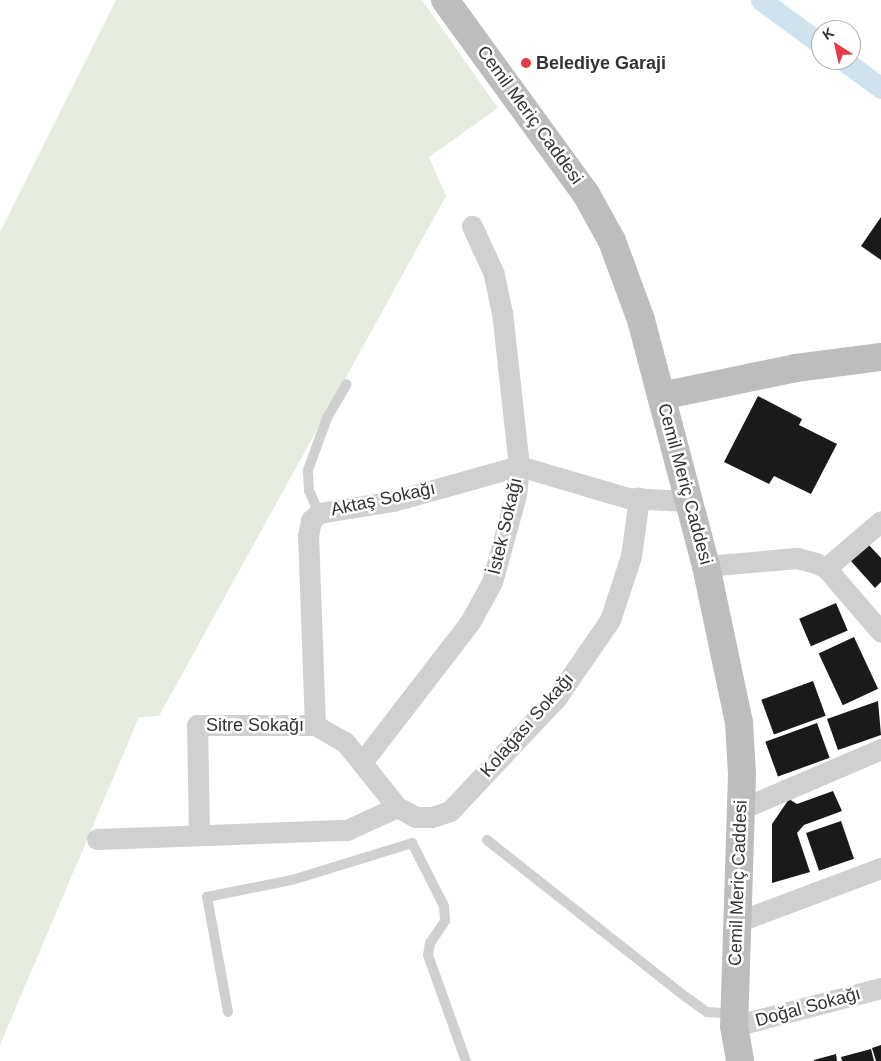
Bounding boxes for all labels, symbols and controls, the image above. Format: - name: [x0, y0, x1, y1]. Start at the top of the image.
- north arrow: [811, 20, 861, 70]
- text: K: [819, 24, 837, 43]
- street label: Cemil Meriç Caddesi: [472, 41, 588, 189]
- place label: Belediye Garaji: [536, 52, 666, 74]
- marker: Belediye Garaji: [520, 57, 532, 69]
- street label: Cemil Meriç Caddesi: [653, 401, 717, 567]
- street label: İstek Sokağı: [483, 475, 527, 577]
- street label: Aktaş Sokağı: [329, 477, 437, 521]
- street label: Kolağası Sokağı: [476, 668, 578, 782]
- street label: Sitre Sokağı: [206, 714, 304, 736]
- street label: Cemil Meriç Caddesi: [724, 800, 752, 966]
- street label: Doğal Sokağı: [753, 983, 863, 1031]

